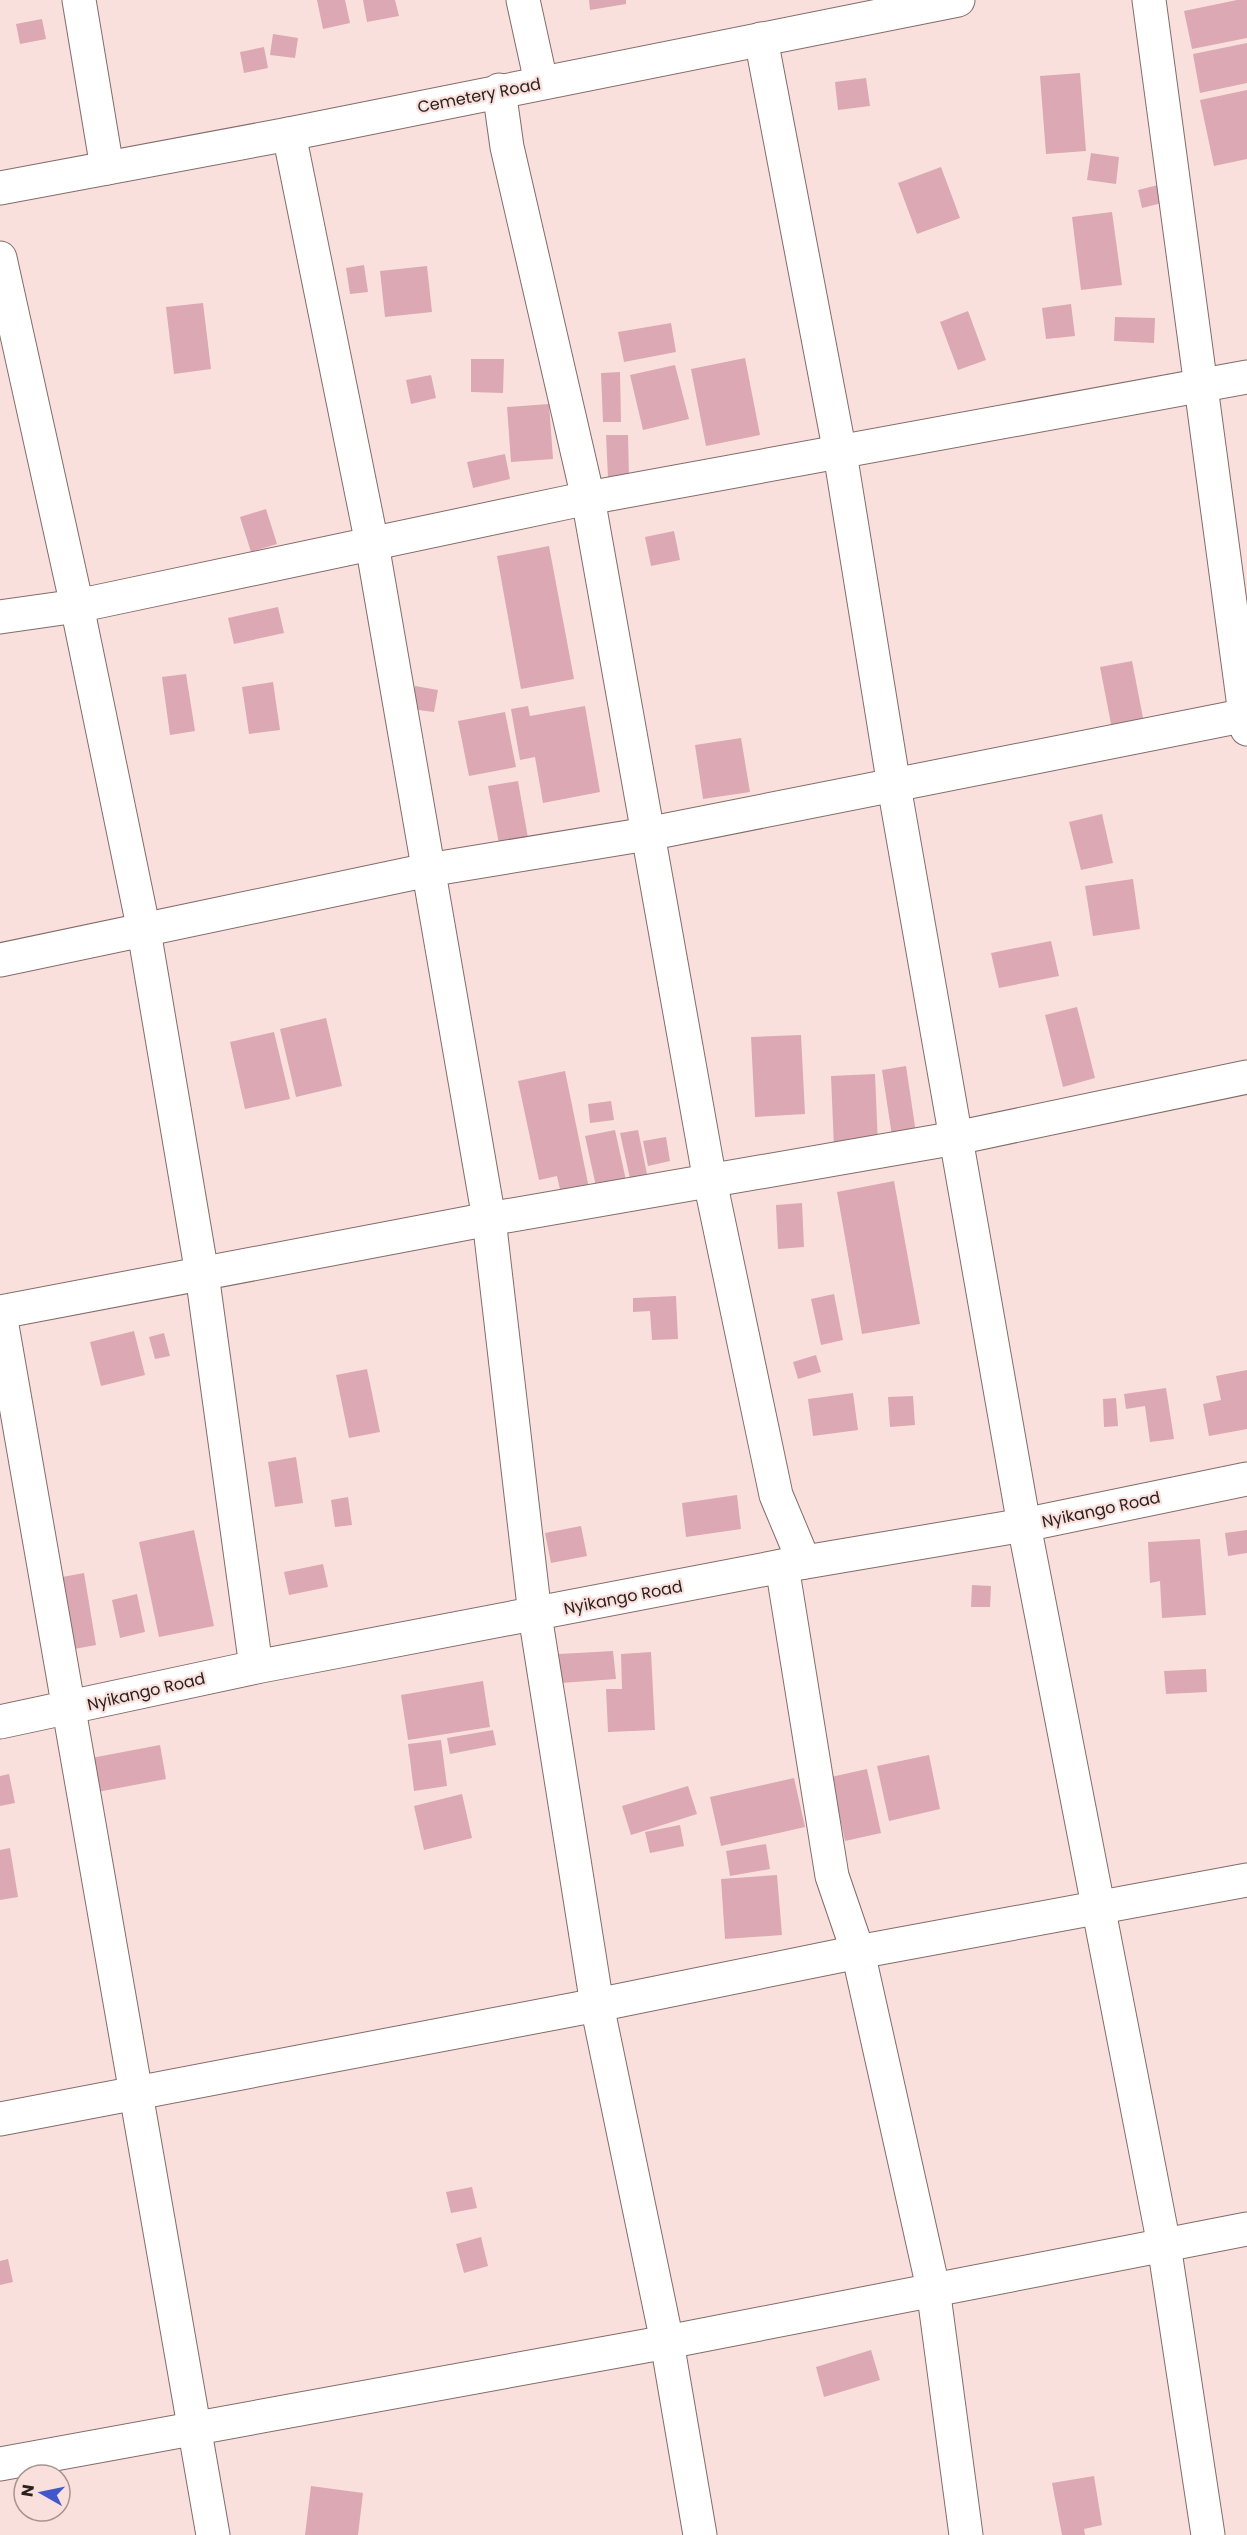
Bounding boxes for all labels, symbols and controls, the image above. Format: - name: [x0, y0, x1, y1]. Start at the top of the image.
- street label: Cemetery Road: [415, 72, 543, 119]
- street label: Nyikango Road: [1040, 1486, 1162, 1533]
- street label: Nyikango Road: [562, 1575, 684, 1620]
- street label: Nyikango Road: [85, 1667, 207, 1716]
- north arrow: [12, 2463, 72, 2523]
- text: N: [15, 2483, 40, 2498]

